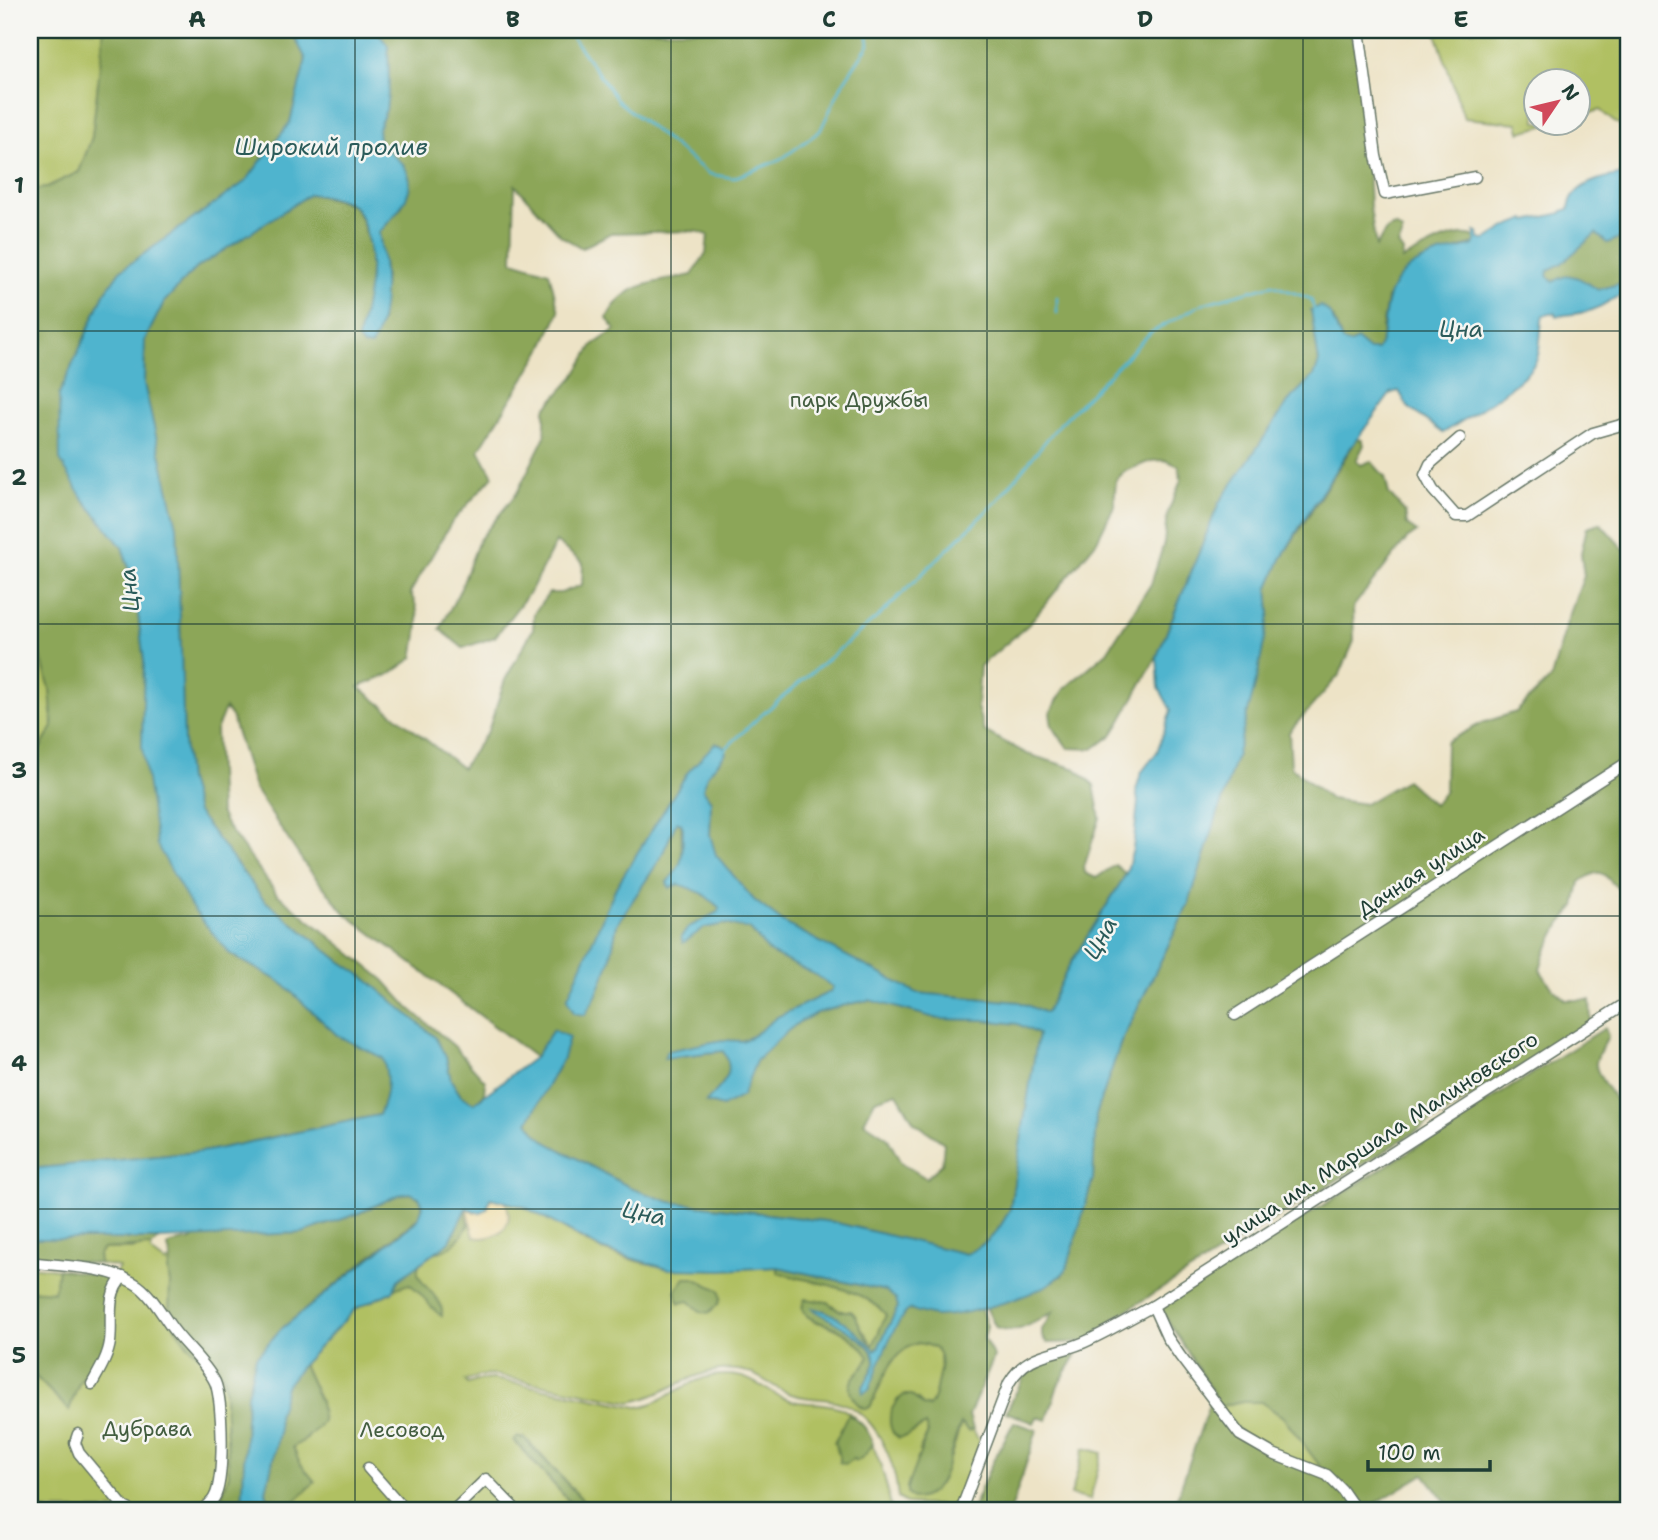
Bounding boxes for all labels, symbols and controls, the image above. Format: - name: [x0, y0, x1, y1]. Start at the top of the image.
- text: A: [188, 4, 206, 34]
- text: B: [506, 4, 520, 34]
- text: C: [822, 4, 836, 34]
- text: D: [1137, 4, 1153, 34]
- text: E: [1453, 4, 1469, 34]
- north arrow: [1522, 66, 1592, 136]
- text: N: [1556, 79, 1585, 106]
- water label: Широкий пролив: [234, 132, 428, 162]
- text: 1: [14, 170, 24, 200]
- water label: Цна: [1439, 314, 1483, 344]
- park label: парк Дружбы: [790, 386, 928, 414]
- text: 2: [11, 462, 27, 492]
- water label: Цна: [112, 566, 146, 614]
- text: 3: [11, 755, 27, 785]
- street label: Дачная улица: [1352, 820, 1490, 924]
- water label: Цна: [1076, 911, 1124, 965]
- street label: улица им. Маршала Малиновского: [1216, 1025, 1544, 1251]
- text: 4: [11, 1048, 27, 1078]
- water label: Цна: [619, 1194, 669, 1232]
- text: 5: [12, 1340, 26, 1370]
- park label: Дубрава: [102, 1415, 192, 1443]
- park label: Лесовод: [360, 1416, 444, 1444]
- scale bar: [1368, 1428, 1490, 1472]
- text: 100 m: [1378, 1439, 1441, 1467]

